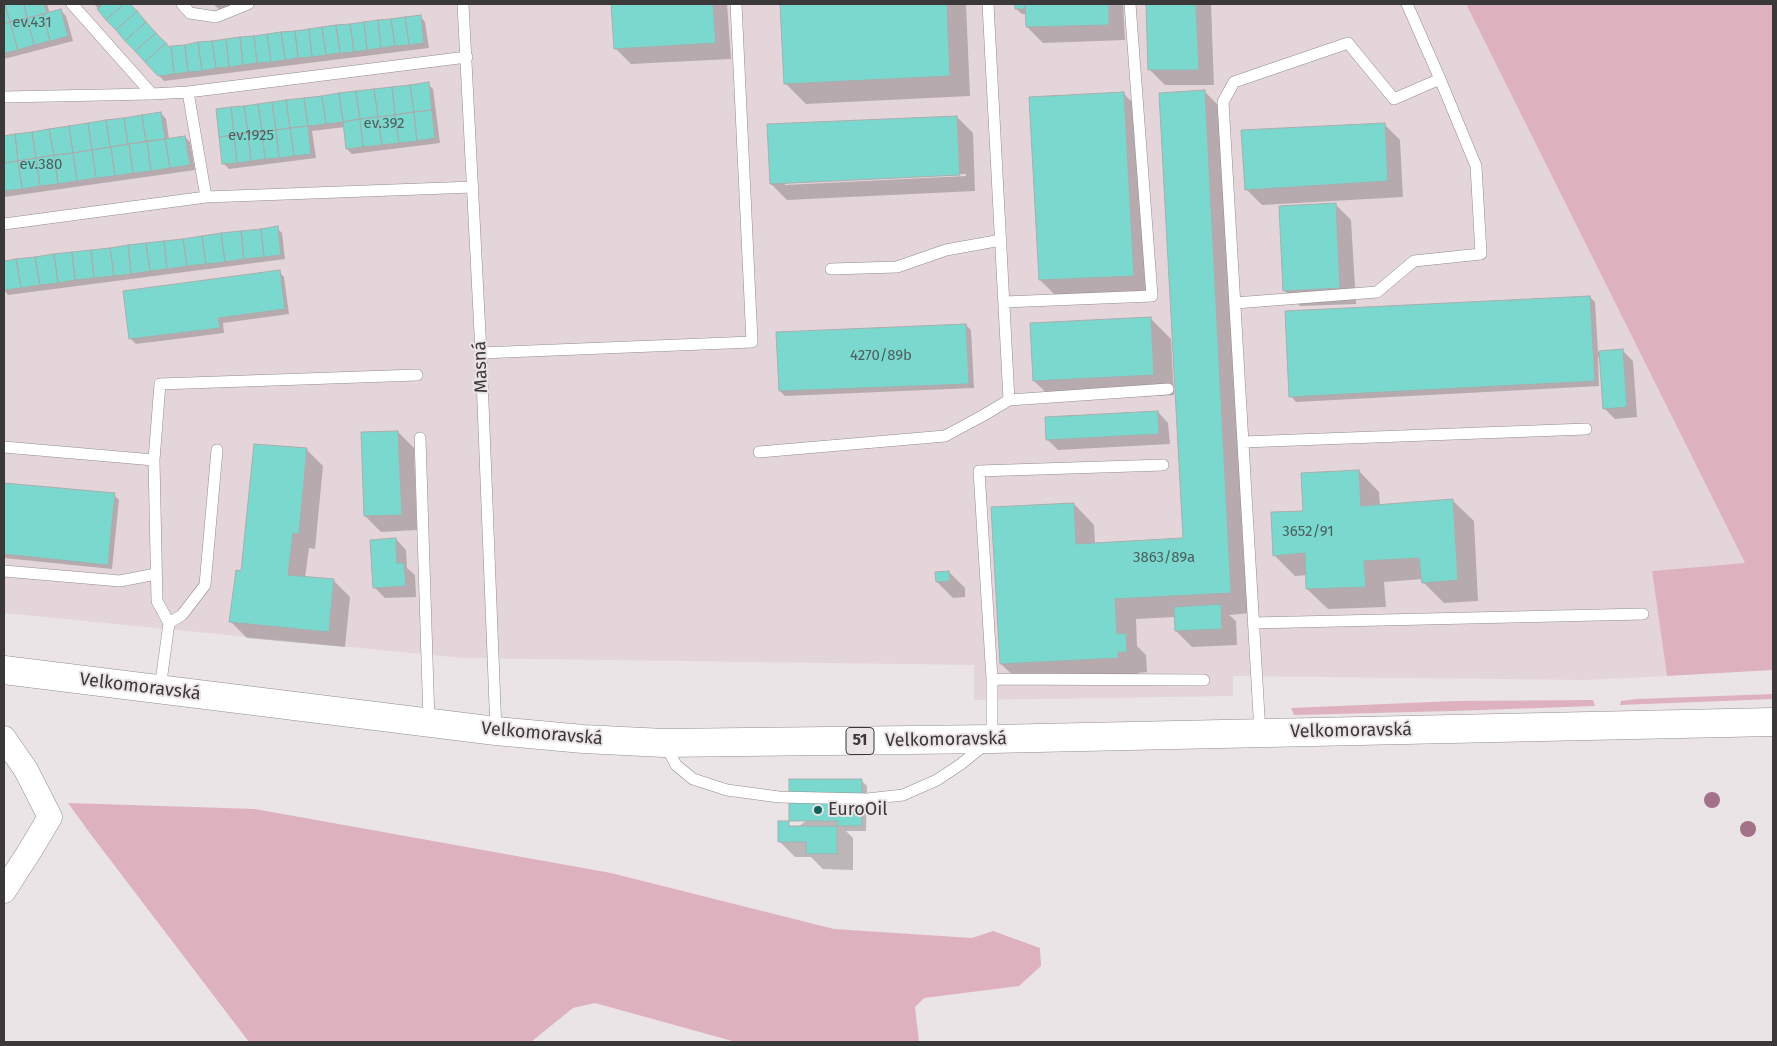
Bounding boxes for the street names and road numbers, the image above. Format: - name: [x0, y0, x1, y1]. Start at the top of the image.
- street label: Masná: [469, 340, 493, 394]
- street label: Velkomoravská: [78, 669, 202, 705]
- street label: Velkomoravská: [480, 718, 604, 750]
- street label: Velkomoravská: [1290, 719, 1412, 743]
- road number: 51: [846, 728, 874, 754]
- street label: Velkomoravská: [885, 728, 1007, 752]

